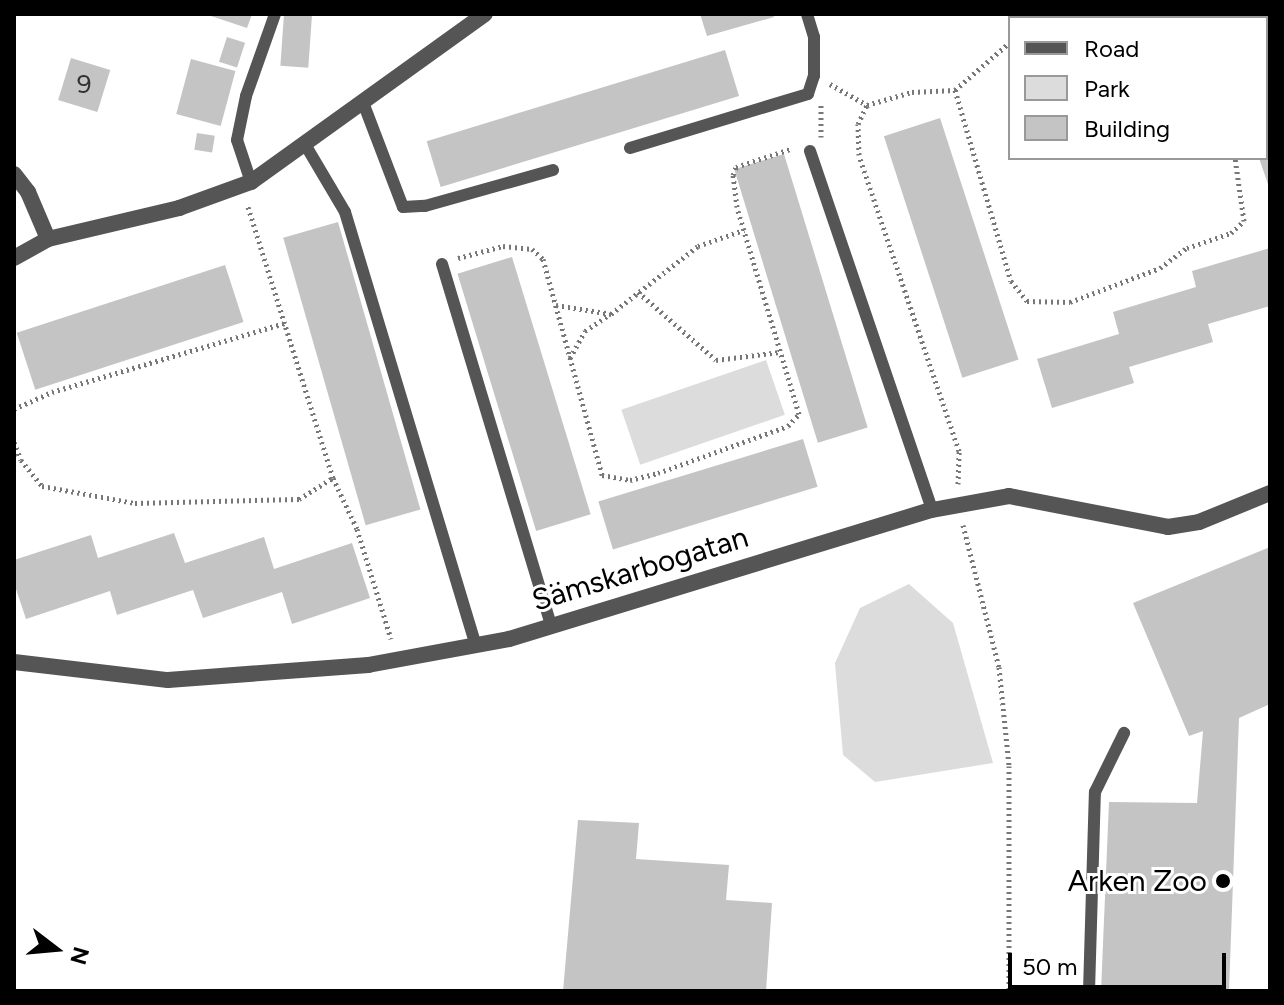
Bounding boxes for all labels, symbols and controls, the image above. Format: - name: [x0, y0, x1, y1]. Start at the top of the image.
- legend: [1008, 16, 1268, 160]
- text: Road: [1084, 34, 1139, 63]
- house number: 9: [77, 69, 91, 101]
- text: Park: [1084, 74, 1130, 103]
- text: Building: [1084, 114, 1170, 143]
- street label: Sämskarbogatan: [528, 519, 752, 619]
- place label: Arken Zoo: [1068, 863, 1207, 899]
- marker: Arken Zoo: [1214, 872, 1232, 890]
- north arrow: [16, 909, 96, 989]
- scale bar: [1012, 937, 1230, 987]
- text: N: [64, 944, 95, 968]
- text: 50 m: [1022, 952, 1078, 981]

